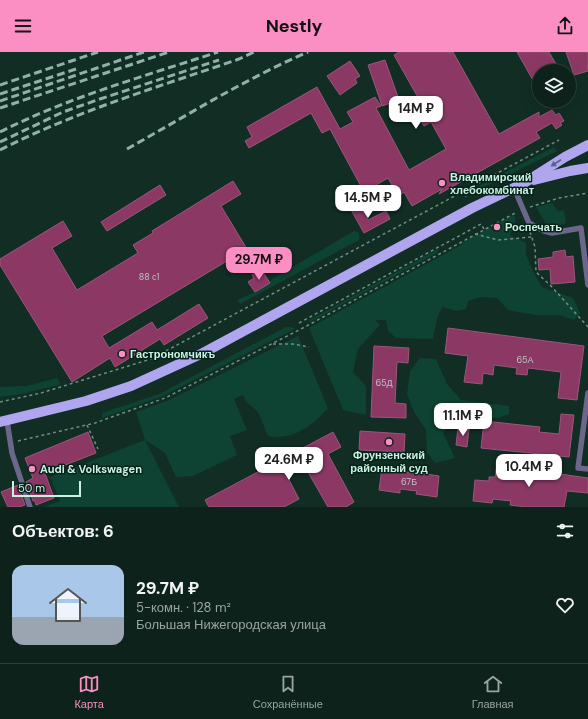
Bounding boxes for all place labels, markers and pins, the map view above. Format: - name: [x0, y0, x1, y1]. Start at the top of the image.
- pin: 14M ₽: [388, 96, 444, 130]
- place label: Владимирский хлебокомбинат: [450, 170, 535, 197]
- marker: Владимирский хлебокомбинат: [437, 178, 447, 188]
- pin: 14.5M ₽: [331, 185, 405, 219]
- place label: Роспечать: [505, 220, 562, 234]
- marker: Роспечать: [492, 222, 502, 232]
- pin: 29.7M ₽: [222, 247, 296, 281]
- place label: Гастрономчикъ: [130, 347, 215, 361]
- marker: Гастрономчикъ: [117, 349, 127, 359]
- pin: 11.1M ₽: [426, 403, 500, 437]
- marker: Фрунзенский районный суд: [384, 437, 394, 447]
- pin: 24.6M ₽: [252, 447, 326, 481]
- place label: Фрунзенский районный суд: [350, 448, 428, 475]
- pin: 10.4M ₽: [492, 454, 566, 488]
- place label: Audi & Volkswagen: [40, 462, 142, 476]
- marker: Audi & Volkswagen: [27, 464, 37, 474]

